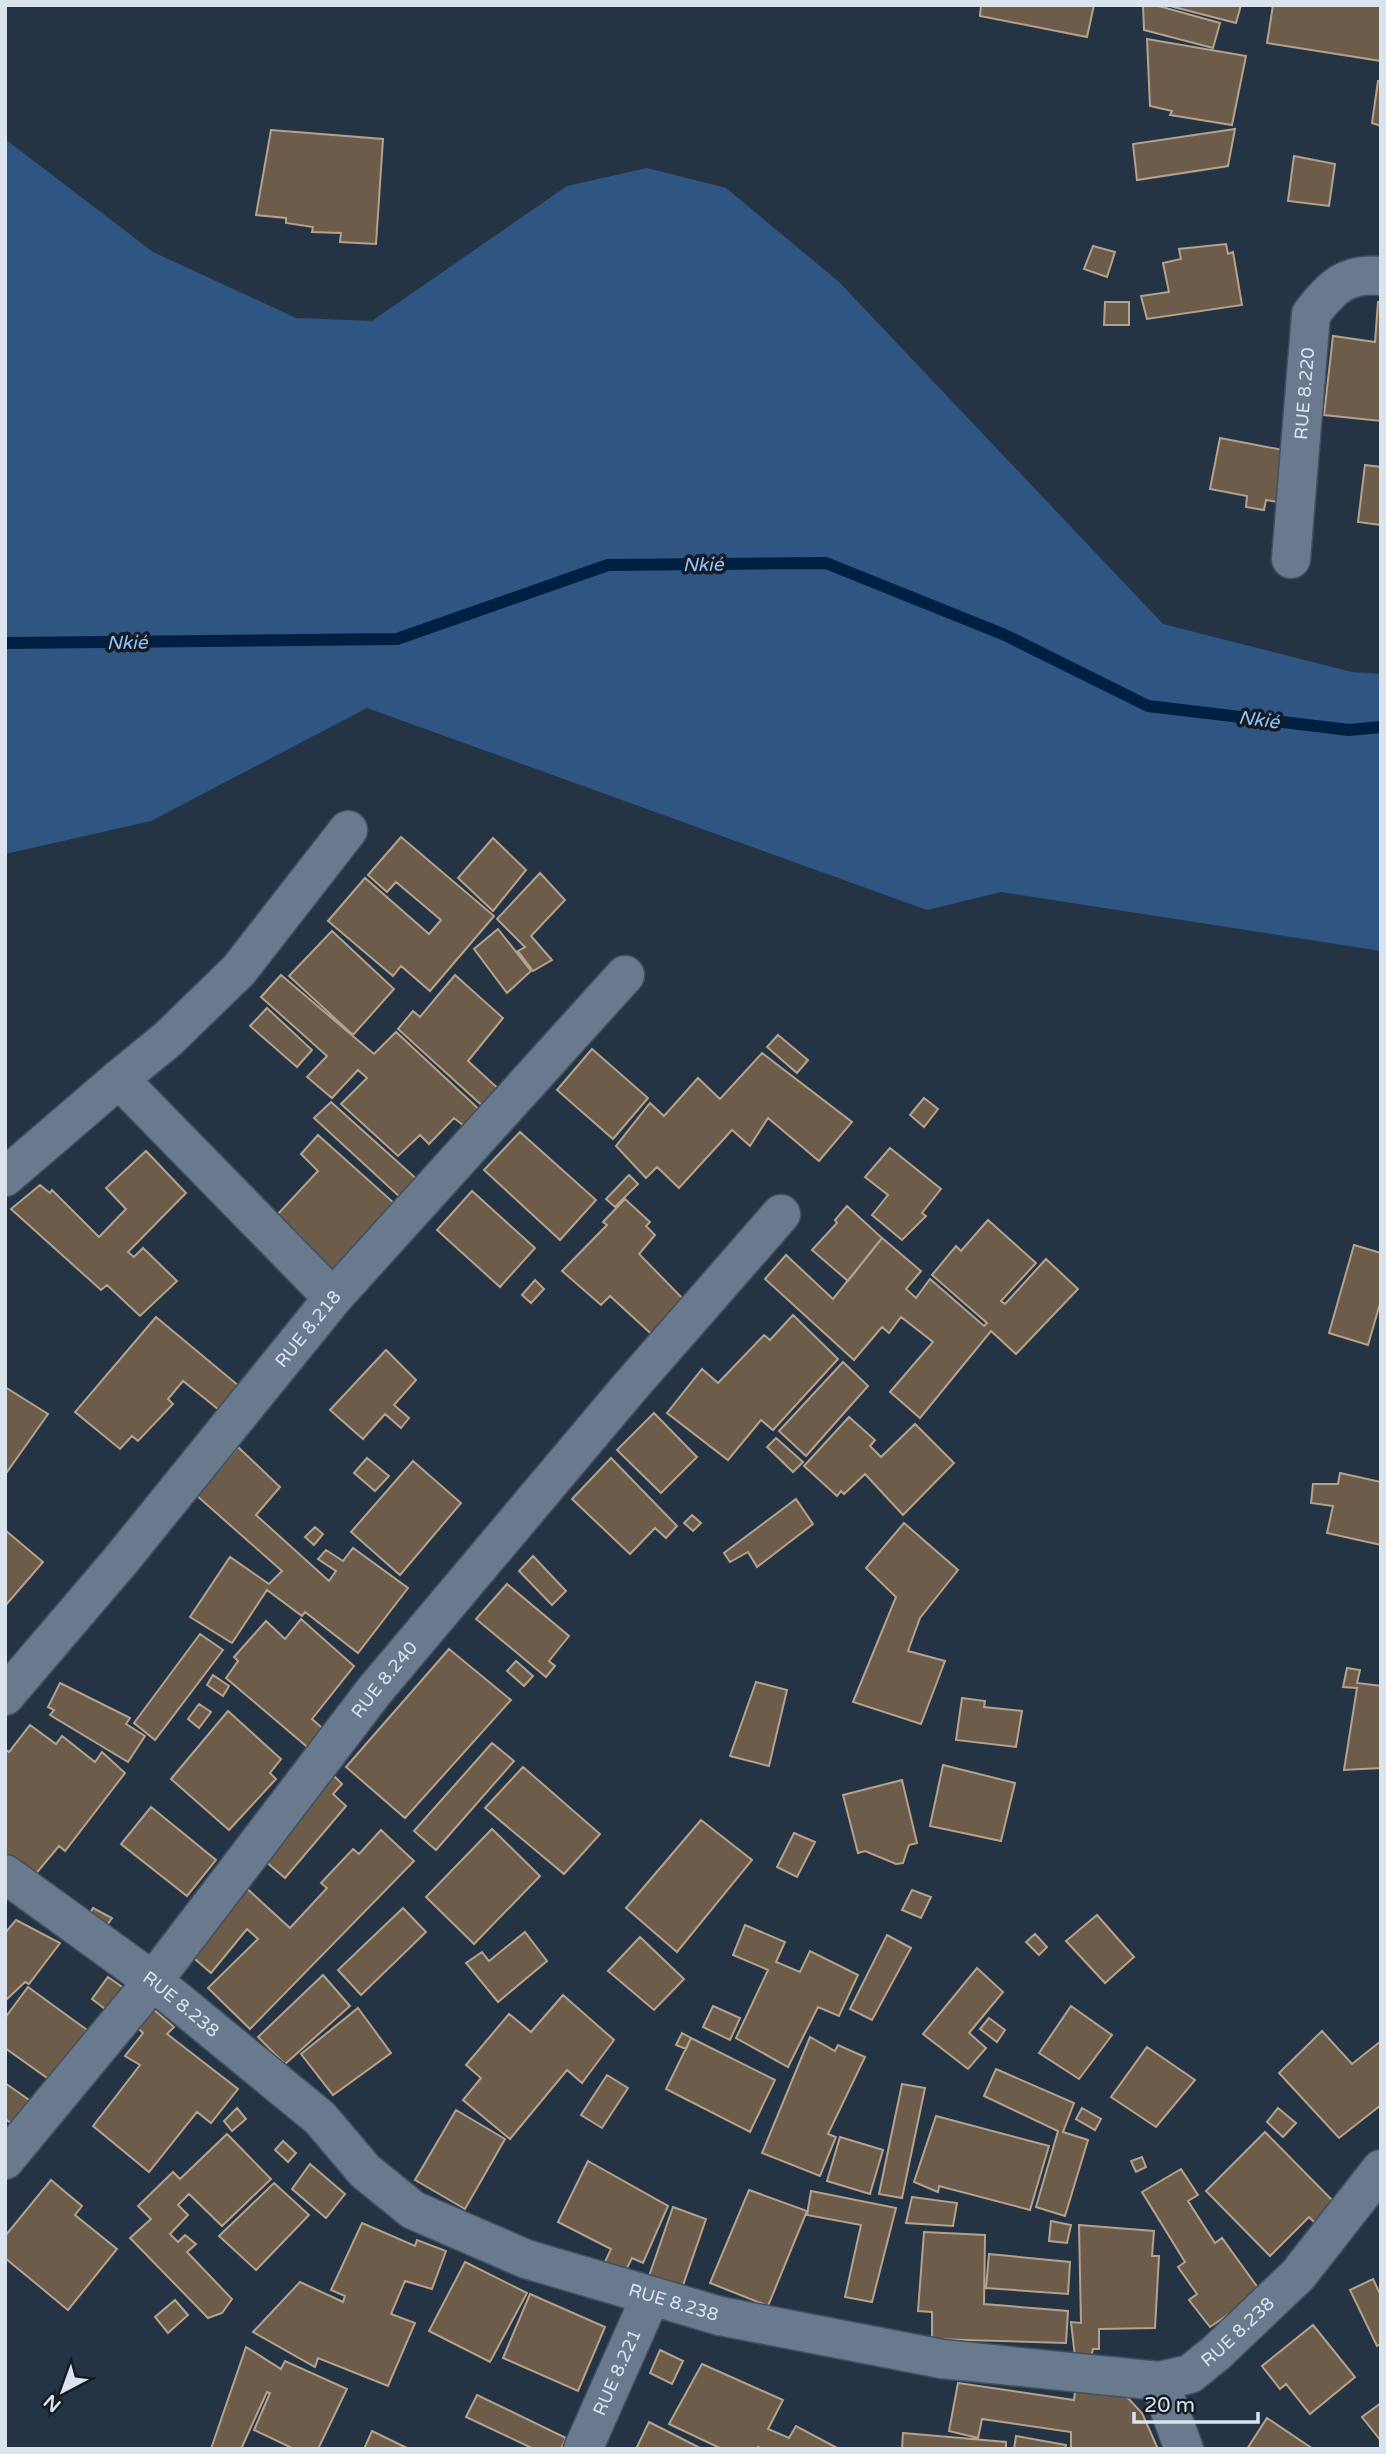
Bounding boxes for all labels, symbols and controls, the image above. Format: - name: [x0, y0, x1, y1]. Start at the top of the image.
- street label: RUE 8.220: [1290, 347, 1319, 441]
- water label: Nkié: [682, 554, 725, 576]
- water label: Nkié: [106, 632, 149, 654]
- water label: Nkié: [1237, 707, 1282, 734]
- street label: RUE 8.218: [270, 1286, 346, 1372]
- street label: RUE 8.240: [346, 1637, 422, 1723]
- street label: RUE 8.238: [139, 1966, 224, 2042]
- street label: RUE 8.238: [626, 2279, 721, 2326]
- street label: RUE 8.238: [1197, 2292, 1279, 2372]
- street label: RUE 8.221: [588, 2325, 646, 2419]
- north arrow: [28, 2356, 98, 2426]
- scale bar: [1134, 2380, 1258, 2424]
- text: N: [40, 2390, 65, 2416]
- text: 20 m: [1144, 2393, 1195, 2418]

